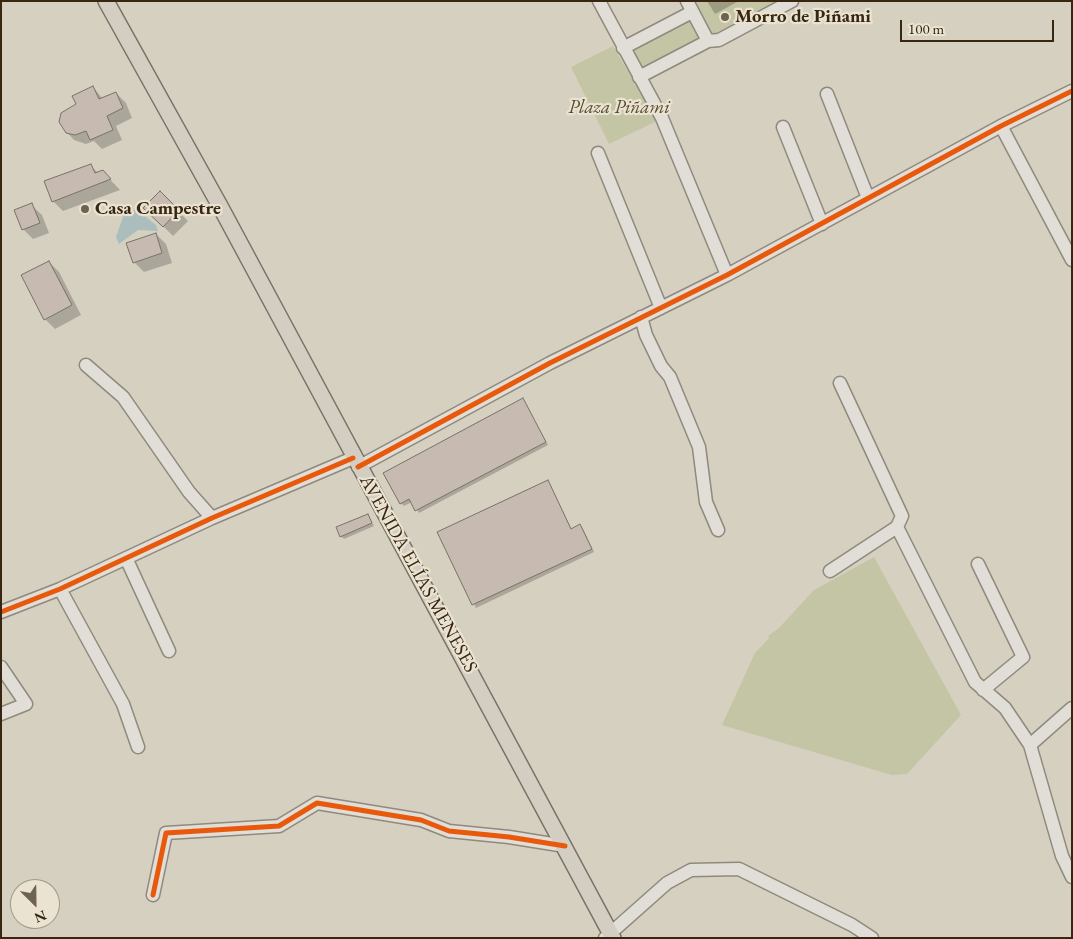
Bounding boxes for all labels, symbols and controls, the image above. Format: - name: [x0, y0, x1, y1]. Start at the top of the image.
- place label: Morro de Piñami: [735, 6, 871, 28]
- scale bar: [903, 10, 1057, 42]
- marker: Morro de Piñami: [719, 11, 731, 23]
- text: 100 m: [908, 19, 944, 38]
- park label: Plaza Piñami: [568, 97, 670, 119]
- place label: Casa Campestre: [95, 198, 221, 220]
- marker: Casa Campestre: [79, 203, 91, 215]
- street label: AVENIDA ELÍAS MENESES: [354, 471, 482, 677]
- north arrow: [10, 879, 60, 929]
- text: N: [32, 906, 49, 927]

